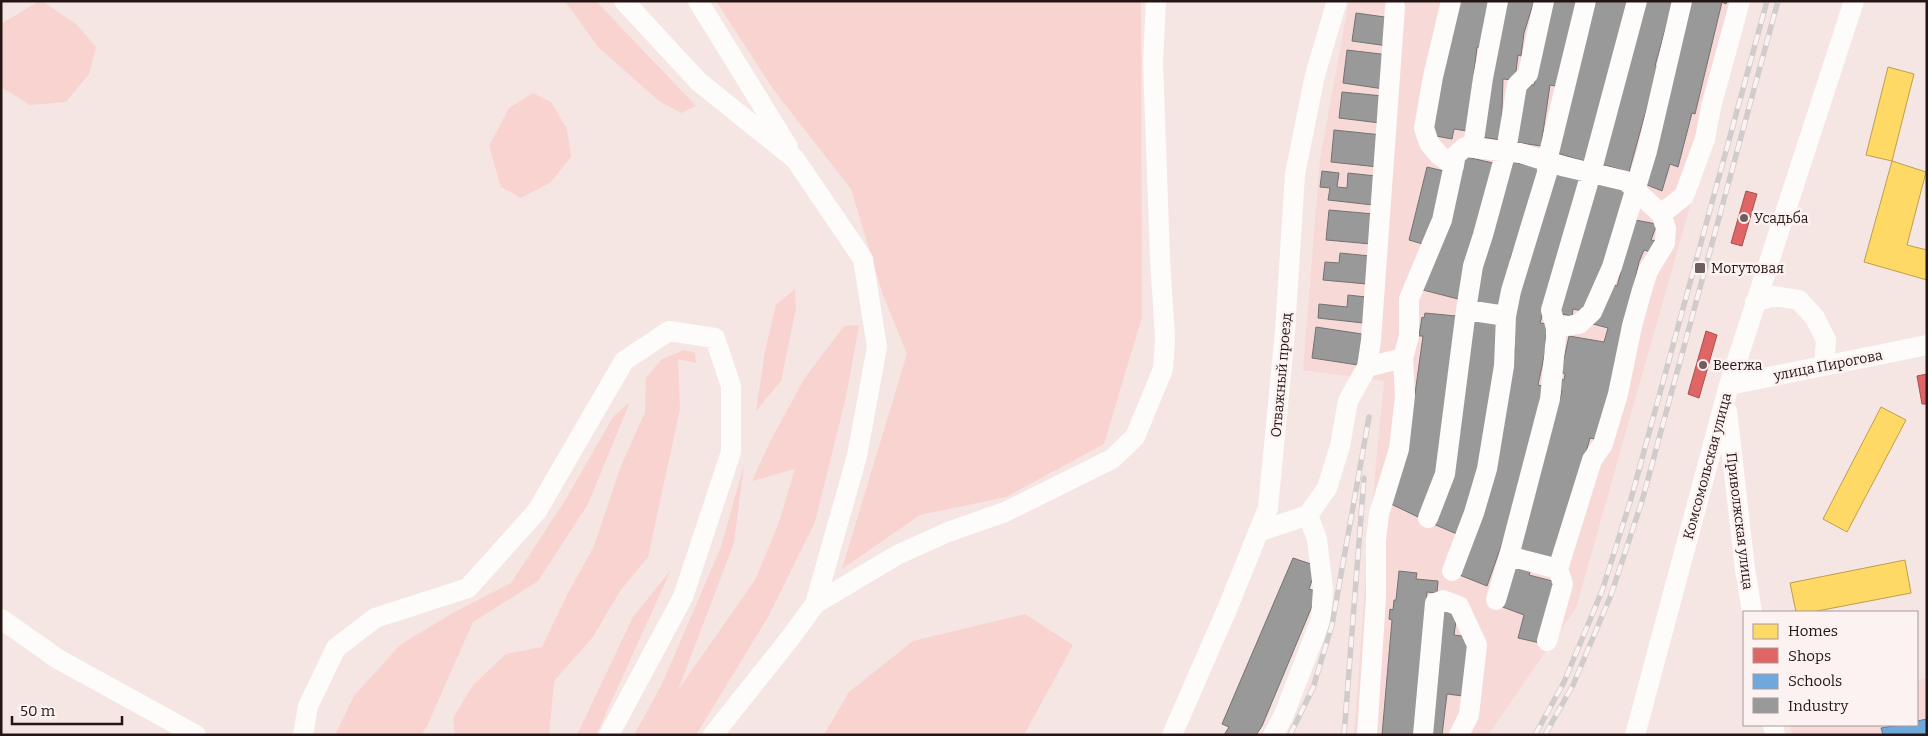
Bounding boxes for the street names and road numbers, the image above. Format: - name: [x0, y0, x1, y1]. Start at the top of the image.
- street label: Отважный проезд: [1268, 311, 1295, 438]
- street label: улица Пирогова: [1771, 347, 1884, 385]
- street label: Комсомольская улица: [1680, 391, 1735, 541]
- street label: Приволжская улица: [1723, 451, 1756, 591]

